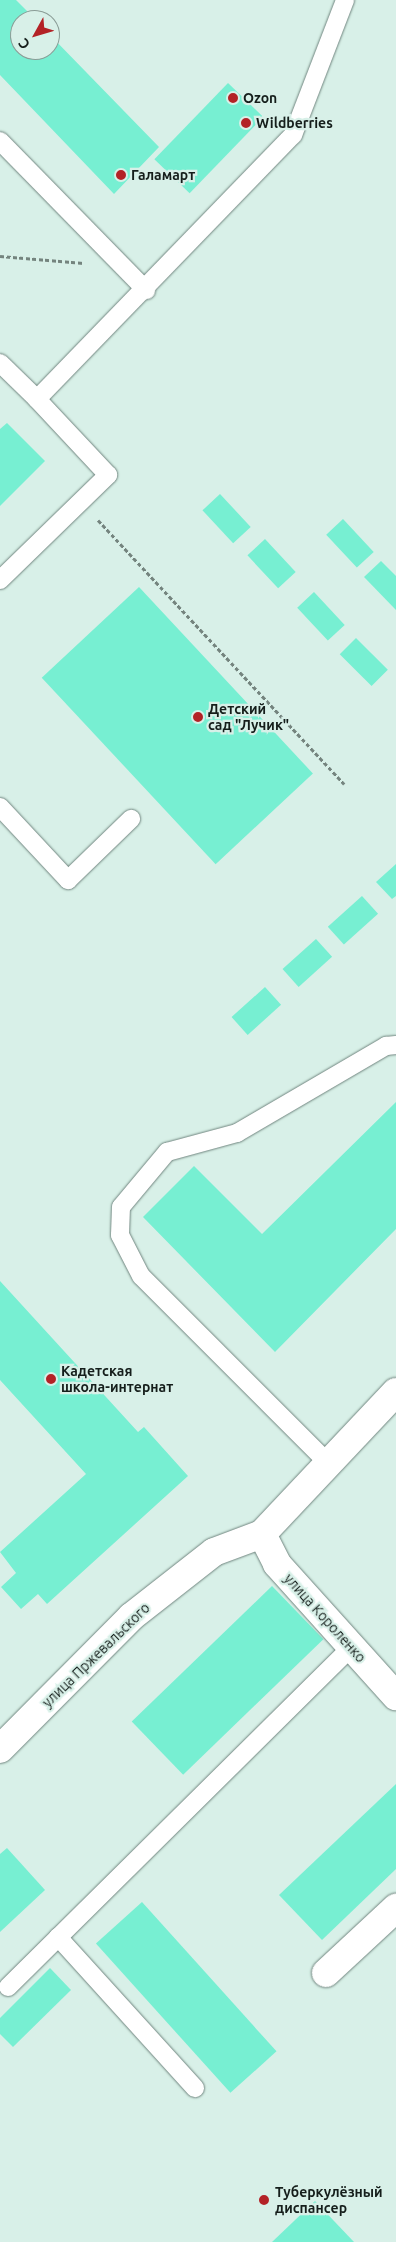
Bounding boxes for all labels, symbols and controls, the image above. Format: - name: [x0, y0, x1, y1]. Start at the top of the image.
- north arrow: [10, 10, 60, 60]
- text: С: [15, 35, 33, 52]
- place label: Ozon: [243, 90, 277, 106]
- marker: Ozon: [227, 92, 239, 104]
- place label: Wildberries: [256, 115, 333, 131]
- marker: Wildberries: [240, 117, 252, 129]
- place label: Галамарт: [131, 167, 195, 183]
- marker: Галамарт: [115, 169, 127, 181]
- place label: Детский сад "Лучик": [208, 701, 289, 734]
- marker: Детский сад "Лучик": [192, 711, 204, 723]
- place label: Кадетская школа-интернат: [61, 1363, 173, 1395]
- marker: Кадетская школа-интернат: [45, 1373, 57, 1385]
- street label: улица Короленко: [281, 1570, 369, 1666]
- street label: улица Пржевальского: [39, 1599, 153, 1711]
- place label: Туберкулёзный диспансер: [275, 2184, 383, 2216]
- marker: Туберкулёзный диспансер: [257, 2193, 271, 2207]

